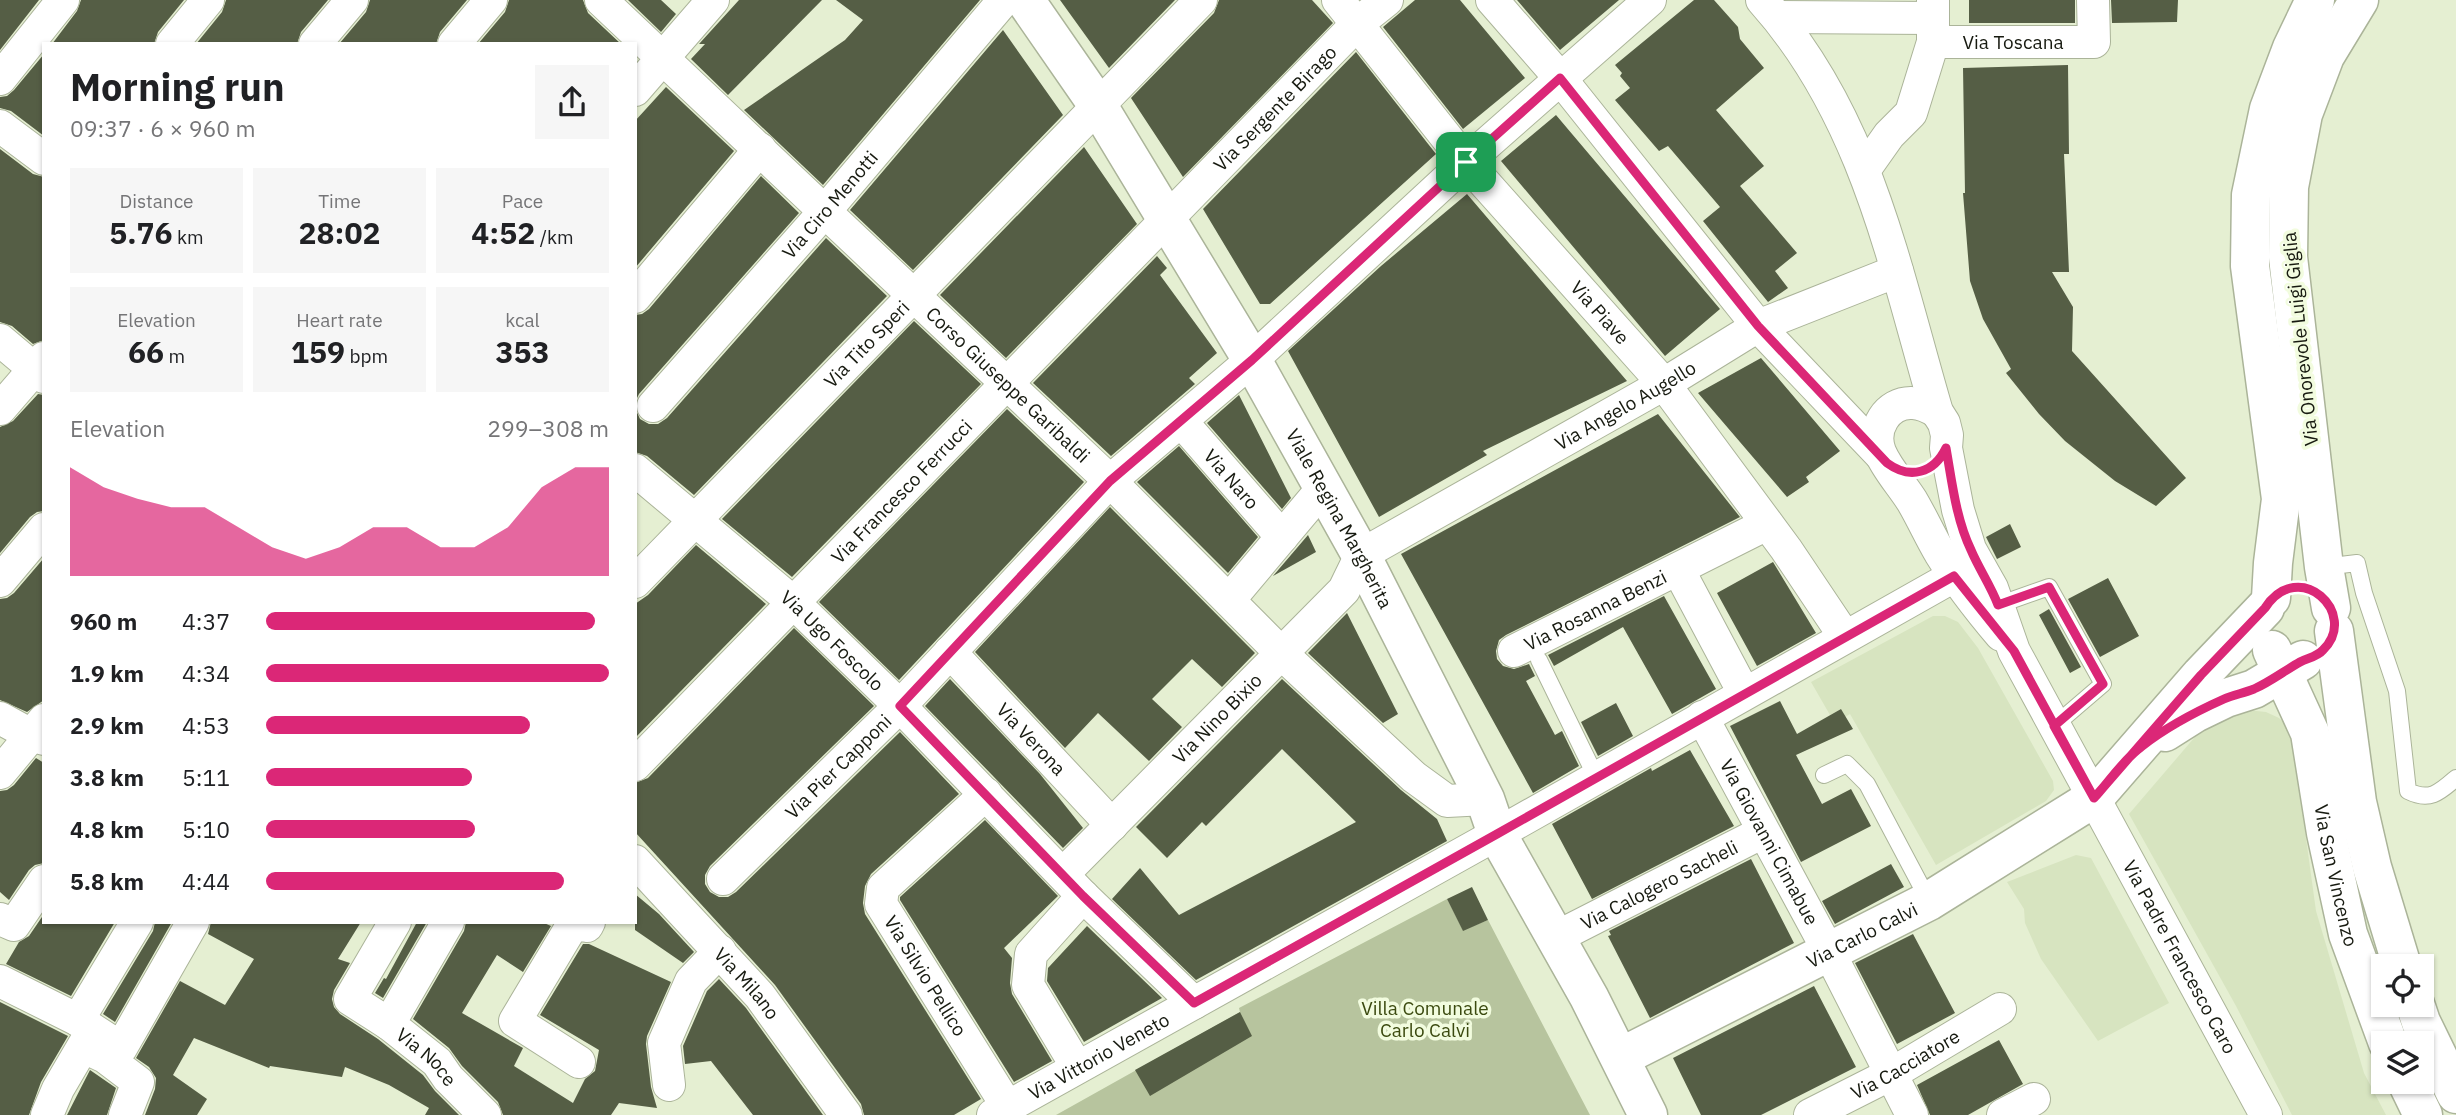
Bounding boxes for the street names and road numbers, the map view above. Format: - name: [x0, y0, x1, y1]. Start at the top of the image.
- street label: Via Toscana: [1962, 30, 2064, 54]
- street label: Via Sergente Birago: [1208, 40, 1342, 176]
- street label: Via Ciro Menotti: [777, 146, 883, 264]
- street label: Via Onorevole Luigi Giglia: [2277, 231, 2323, 447]
- street label: Via Piave: [1566, 276, 1635, 349]
- street label: Via Tito Speri: [819, 295, 914, 393]
- street label: Corso Giuseppe Garibaldi: [921, 302, 1095, 468]
- street label: Via Angelo Augello: [1550, 355, 1700, 455]
- street label: Via Francesco Ferrucci: [826, 414, 977, 569]
- street label: Viale Regina Margherita: [1281, 425, 1398, 613]
- street label: Via Naro: [1199, 444, 1264, 514]
- street label: Via Rosanna Benzi: [1520, 564, 1671, 656]
- street label: Via Ugo Foscolo: [776, 585, 889, 696]
- street label: Via Nino Bixio: [1167, 668, 1267, 768]
- street label: Via Verona: [992, 697, 1071, 780]
- street label: Via Pier Capponi: [780, 709, 896, 824]
- street label: Via Giovanni Cimabue: [1715, 755, 1824, 929]
- street label: Via San Vincenzo: [2310, 803, 2364, 950]
- street label: Via Calogero Sacheli: [1577, 835, 1742, 935]
- street label: Via Padre Francesco Caro: [2118, 856, 2242, 1058]
- street label: Via Carlo Calvi: [1802, 897, 1921, 973]
- street label: Via Silvio Pellico: [879, 911, 972, 1040]
- street label: Via Milano: [709, 942, 785, 1024]
- street label: Via Vittorio Veneto: [1024, 1007, 1173, 1105]
- street label: Via Noce: [392, 1022, 461, 1091]
- street label: Via Cacciatore: [1847, 1024, 1964, 1104]

